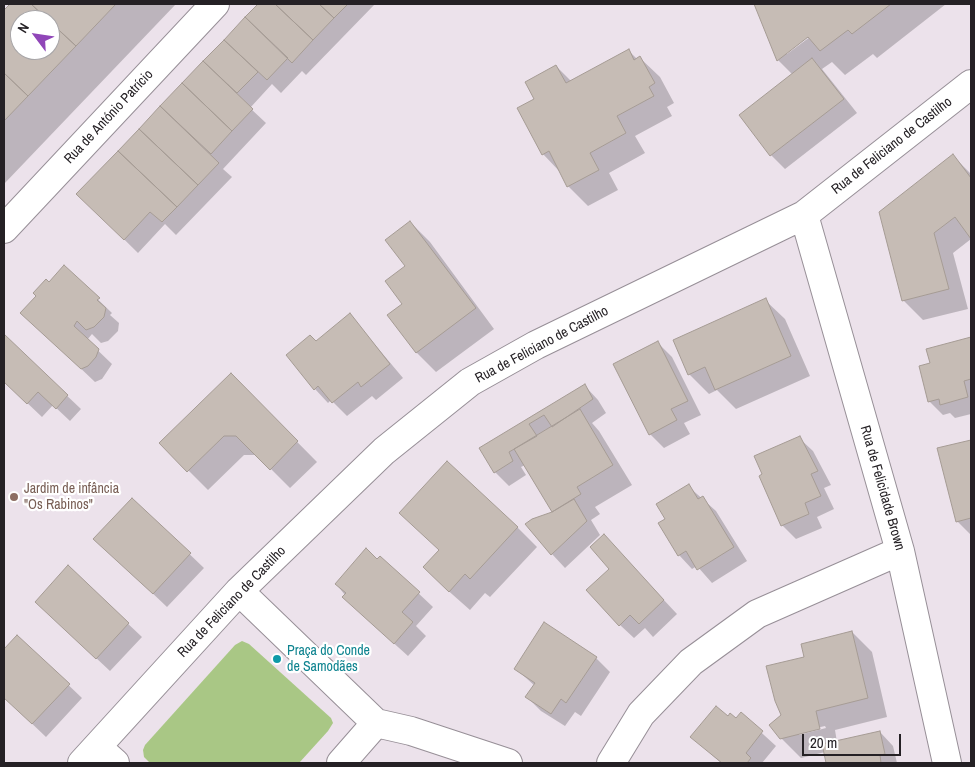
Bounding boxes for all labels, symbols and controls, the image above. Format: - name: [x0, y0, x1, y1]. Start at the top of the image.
- north arrow: [10, 10, 60, 60]
- text: N: [13, 20, 33, 36]
- street label: Rua de António Patrício: [61, 66, 157, 168]
- street label: Rua de Feliciano de Castilho: [828, 94, 956, 198]
- street label: Rua de Feliciano de Castilho: [473, 303, 611, 387]
- street label: Rua de Felicidade Brown: [856, 424, 908, 552]
- place label: Jardim de infância "Os Rabinos": [24, 481, 119, 514]
- marker: Jardim de infância "Os Rabinos": [8, 491, 20, 503]
- street label: Rua de Feliciano de Castilho: [175, 543, 289, 661]
- place label: Praça do Conde de Samodães: [287, 643, 370, 676]
- marker: Praça do Conde de Samodães: [271, 653, 283, 665]
- scale bar: [805, 724, 904, 756]
- text: 20 m: [810, 732, 837, 753]

